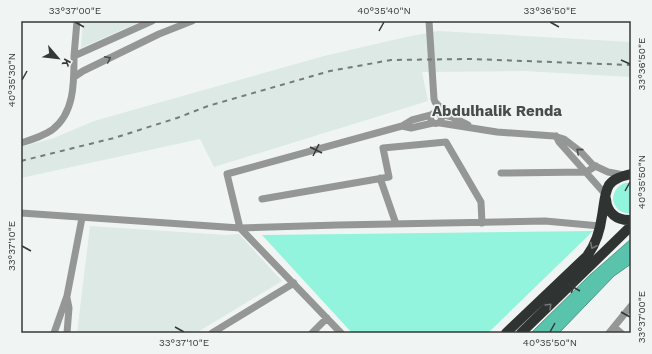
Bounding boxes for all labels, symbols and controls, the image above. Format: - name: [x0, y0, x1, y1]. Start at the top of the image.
- text: 33°37'00"E: [49, 5, 101, 16]
- text: 40°35'40"N: [357, 5, 411, 16]
- text: 33°36'50"E: [524, 5, 576, 16]
- north arrow: [38, 38, 78, 78]
- text: 33°36'50"E: [636, 38, 647, 90]
- text: 40°35'30"N: [6, 53, 17, 107]
- text: K: [59, 56, 74, 69]
- one-way arrow: [104, 56, 111, 63]
- district label: Abdulhalik Renda: [432, 102, 562, 120]
- one-way arrow: [576, 148, 583, 155]
- text: 40°35'50"N: [636, 155, 647, 209]
- text: 33°37'10"E: [6, 221, 17, 271]
- one-way arrow: [590, 242, 598, 249]
- text: 33°37'00"E: [636, 291, 647, 343]
- one-way arrow: [544, 303, 552, 311]
- text: 33°37'10"E: [159, 337, 209, 348]
- text: 40°35'50"N: [523, 337, 577, 348]

